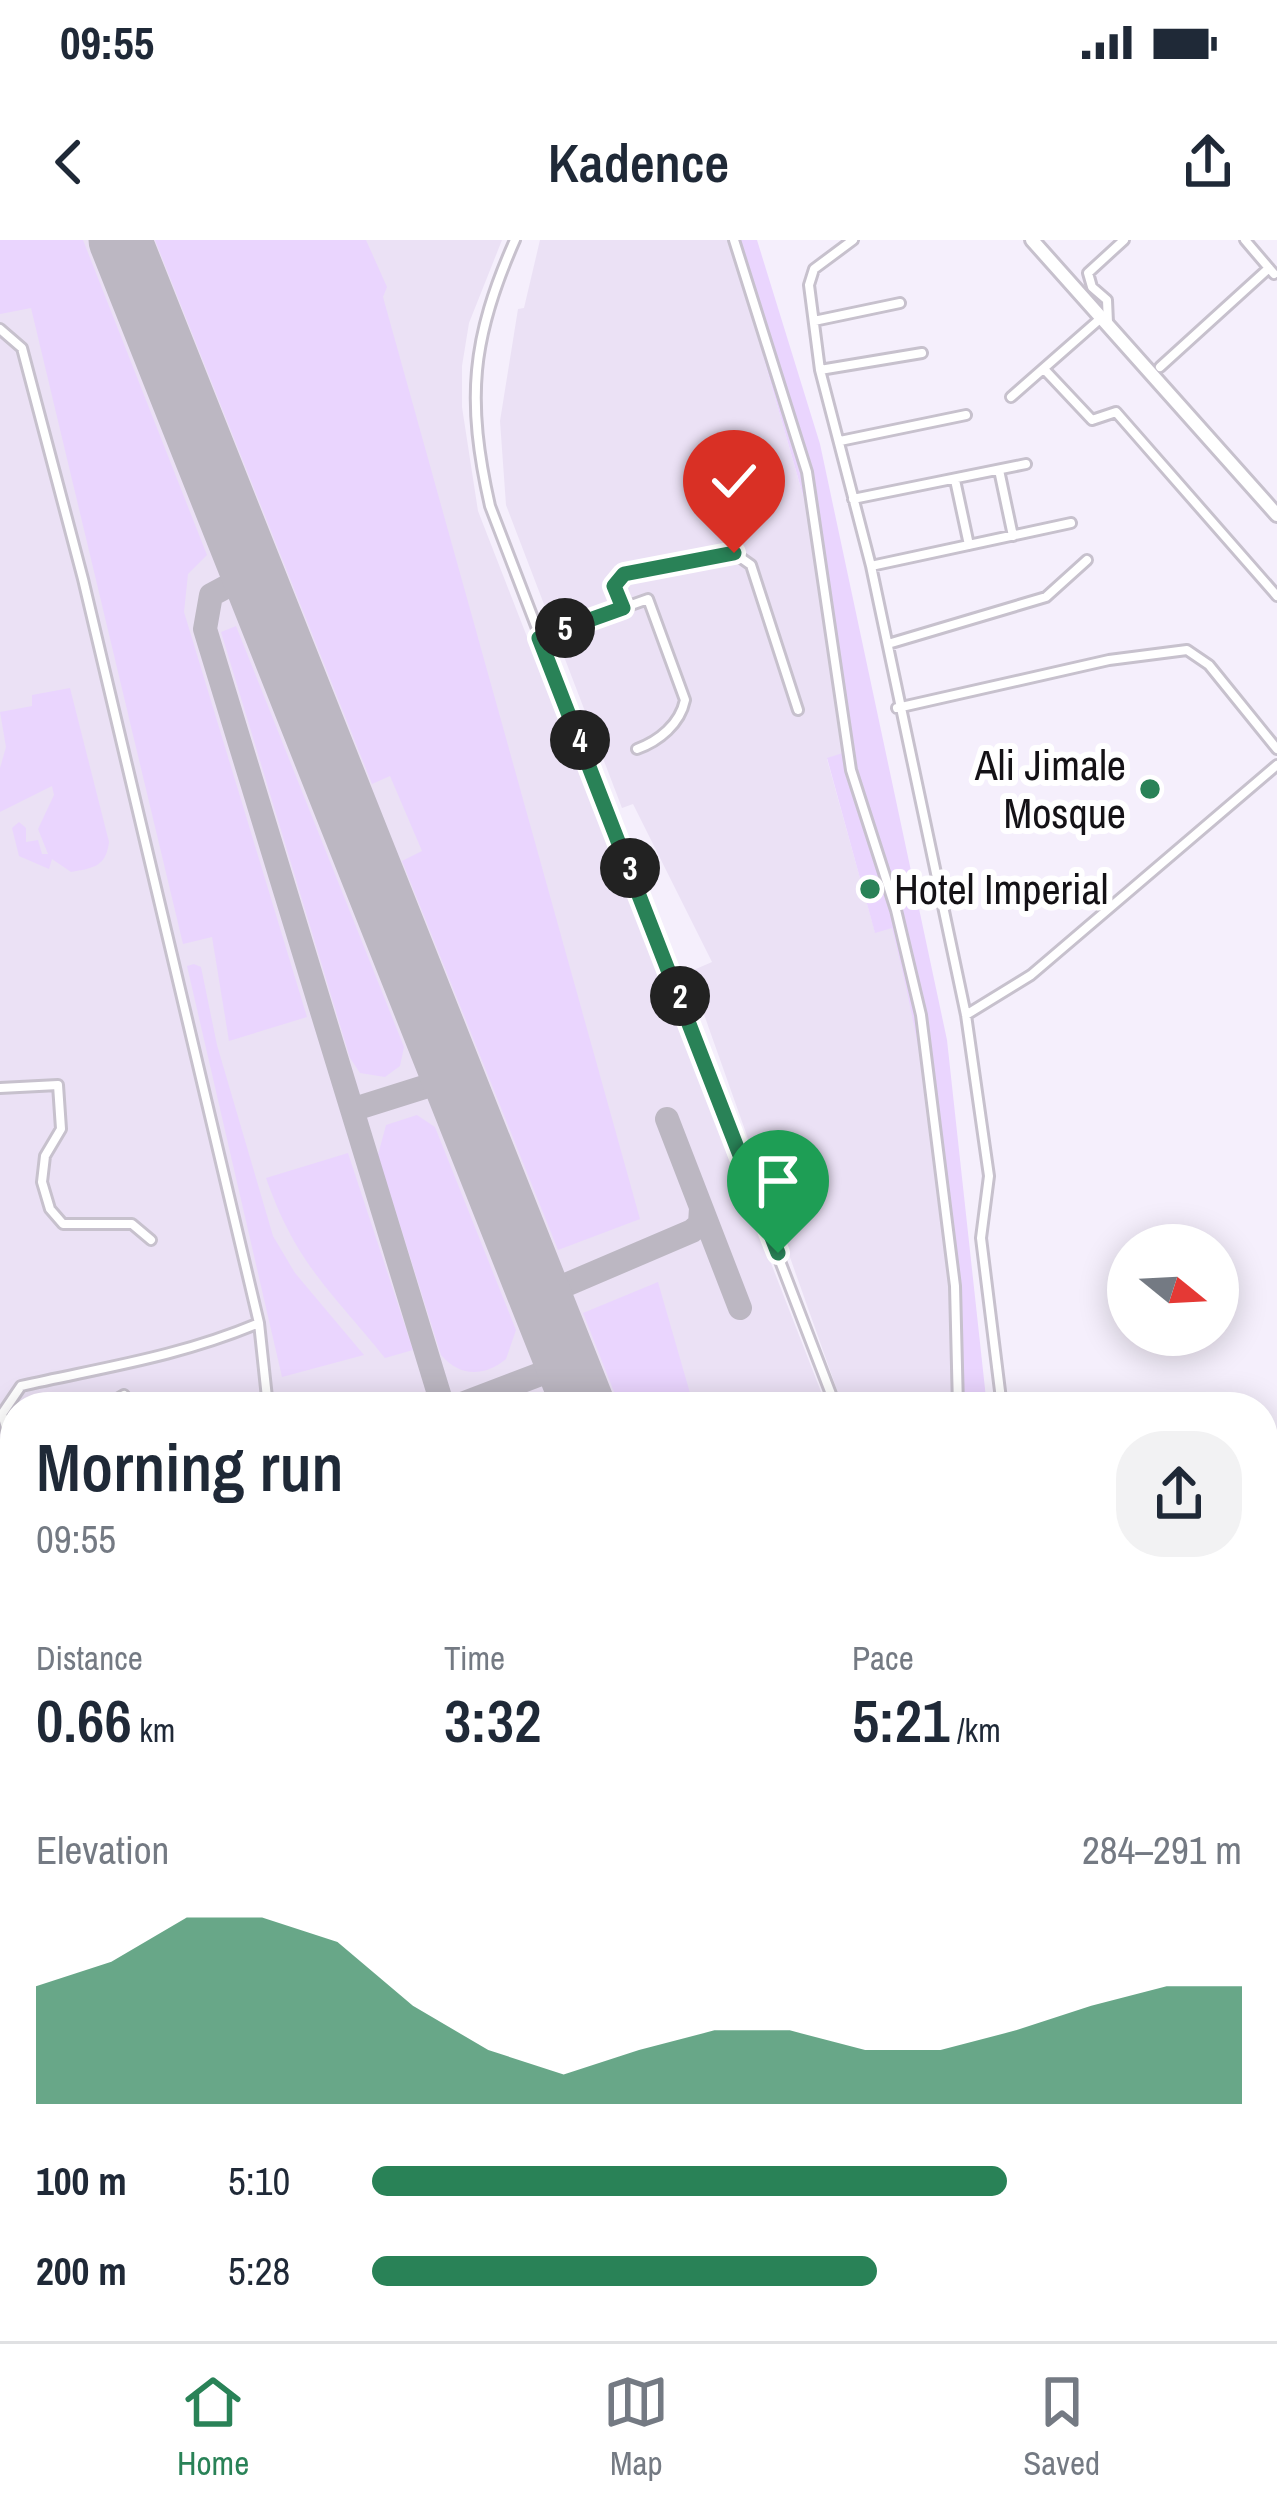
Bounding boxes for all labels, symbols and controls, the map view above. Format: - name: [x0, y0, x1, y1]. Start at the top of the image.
- text: 09:55: [60, 12, 154, 73]
- text: Kadence: [548, 126, 729, 199]
- icon: back: [36, 129, 102, 195]
- icon: share: [1175, 129, 1241, 195]
- pin: [683, 430, 785, 553]
- icon: check: [701, 448, 767, 514]
- pin: 5: [535, 598, 595, 658]
- text: 5: [557, 606, 573, 650]
- pin: 4: [550, 710, 610, 770]
- text: 4: [572, 718, 588, 762]
- place label: Ali Jimale Mosque: [974, 737, 1126, 841]
- marker: Ali Jimale Mosque: [1137, 776, 1163, 802]
- pin: 3: [600, 838, 660, 898]
- text: 3: [622, 846, 638, 890]
- place label: Hotel Imperial: [894, 861, 1108, 917]
- marker: Hotel Imperial: [857, 876, 883, 902]
- pin: 2: [650, 966, 710, 1026]
- text: 2: [672, 974, 688, 1018]
- pin: [727, 1130, 829, 1253]
- icon: arrive: [745, 1148, 811, 1214]
- north arrow: [1107, 1224, 1239, 1356]
- map controls: [1107, 1224, 1239, 1356]
- text: Morning run: [36, 1423, 344, 1512]
- button: share: [1116, 1431, 1242, 1557]
- text: 09:55: [36, 1513, 116, 1565]
- text: Distance: [36, 1636, 143, 1680]
- text: Time: [444, 1636, 505, 1680]
- text: Pace: [852, 1636, 914, 1680]
- text: 0.66: [36, 1680, 132, 1761]
- text: 3:32: [444, 1680, 542, 1761]
- text: 5:21: [852, 1680, 950, 1761]
- text: km: [132, 1708, 175, 1752]
- text: /km: [950, 1708, 1001, 1752]
- text: Elevation: [36, 1824, 169, 1876]
- text: 284–291 m: [1082, 1824, 1242, 1876]
- text: 100 m: [36, 2155, 127, 2207]
- text: 5:10: [228, 2155, 290, 2207]
- text: 200 m: [36, 2245, 127, 2297]
- text: 5:28: [228, 2245, 290, 2297]
- tab: Home: [177, 2369, 249, 2485]
- tab: Map: [603, 2369, 669, 2485]
- tab: Saved: [1023, 2369, 1100, 2485]

